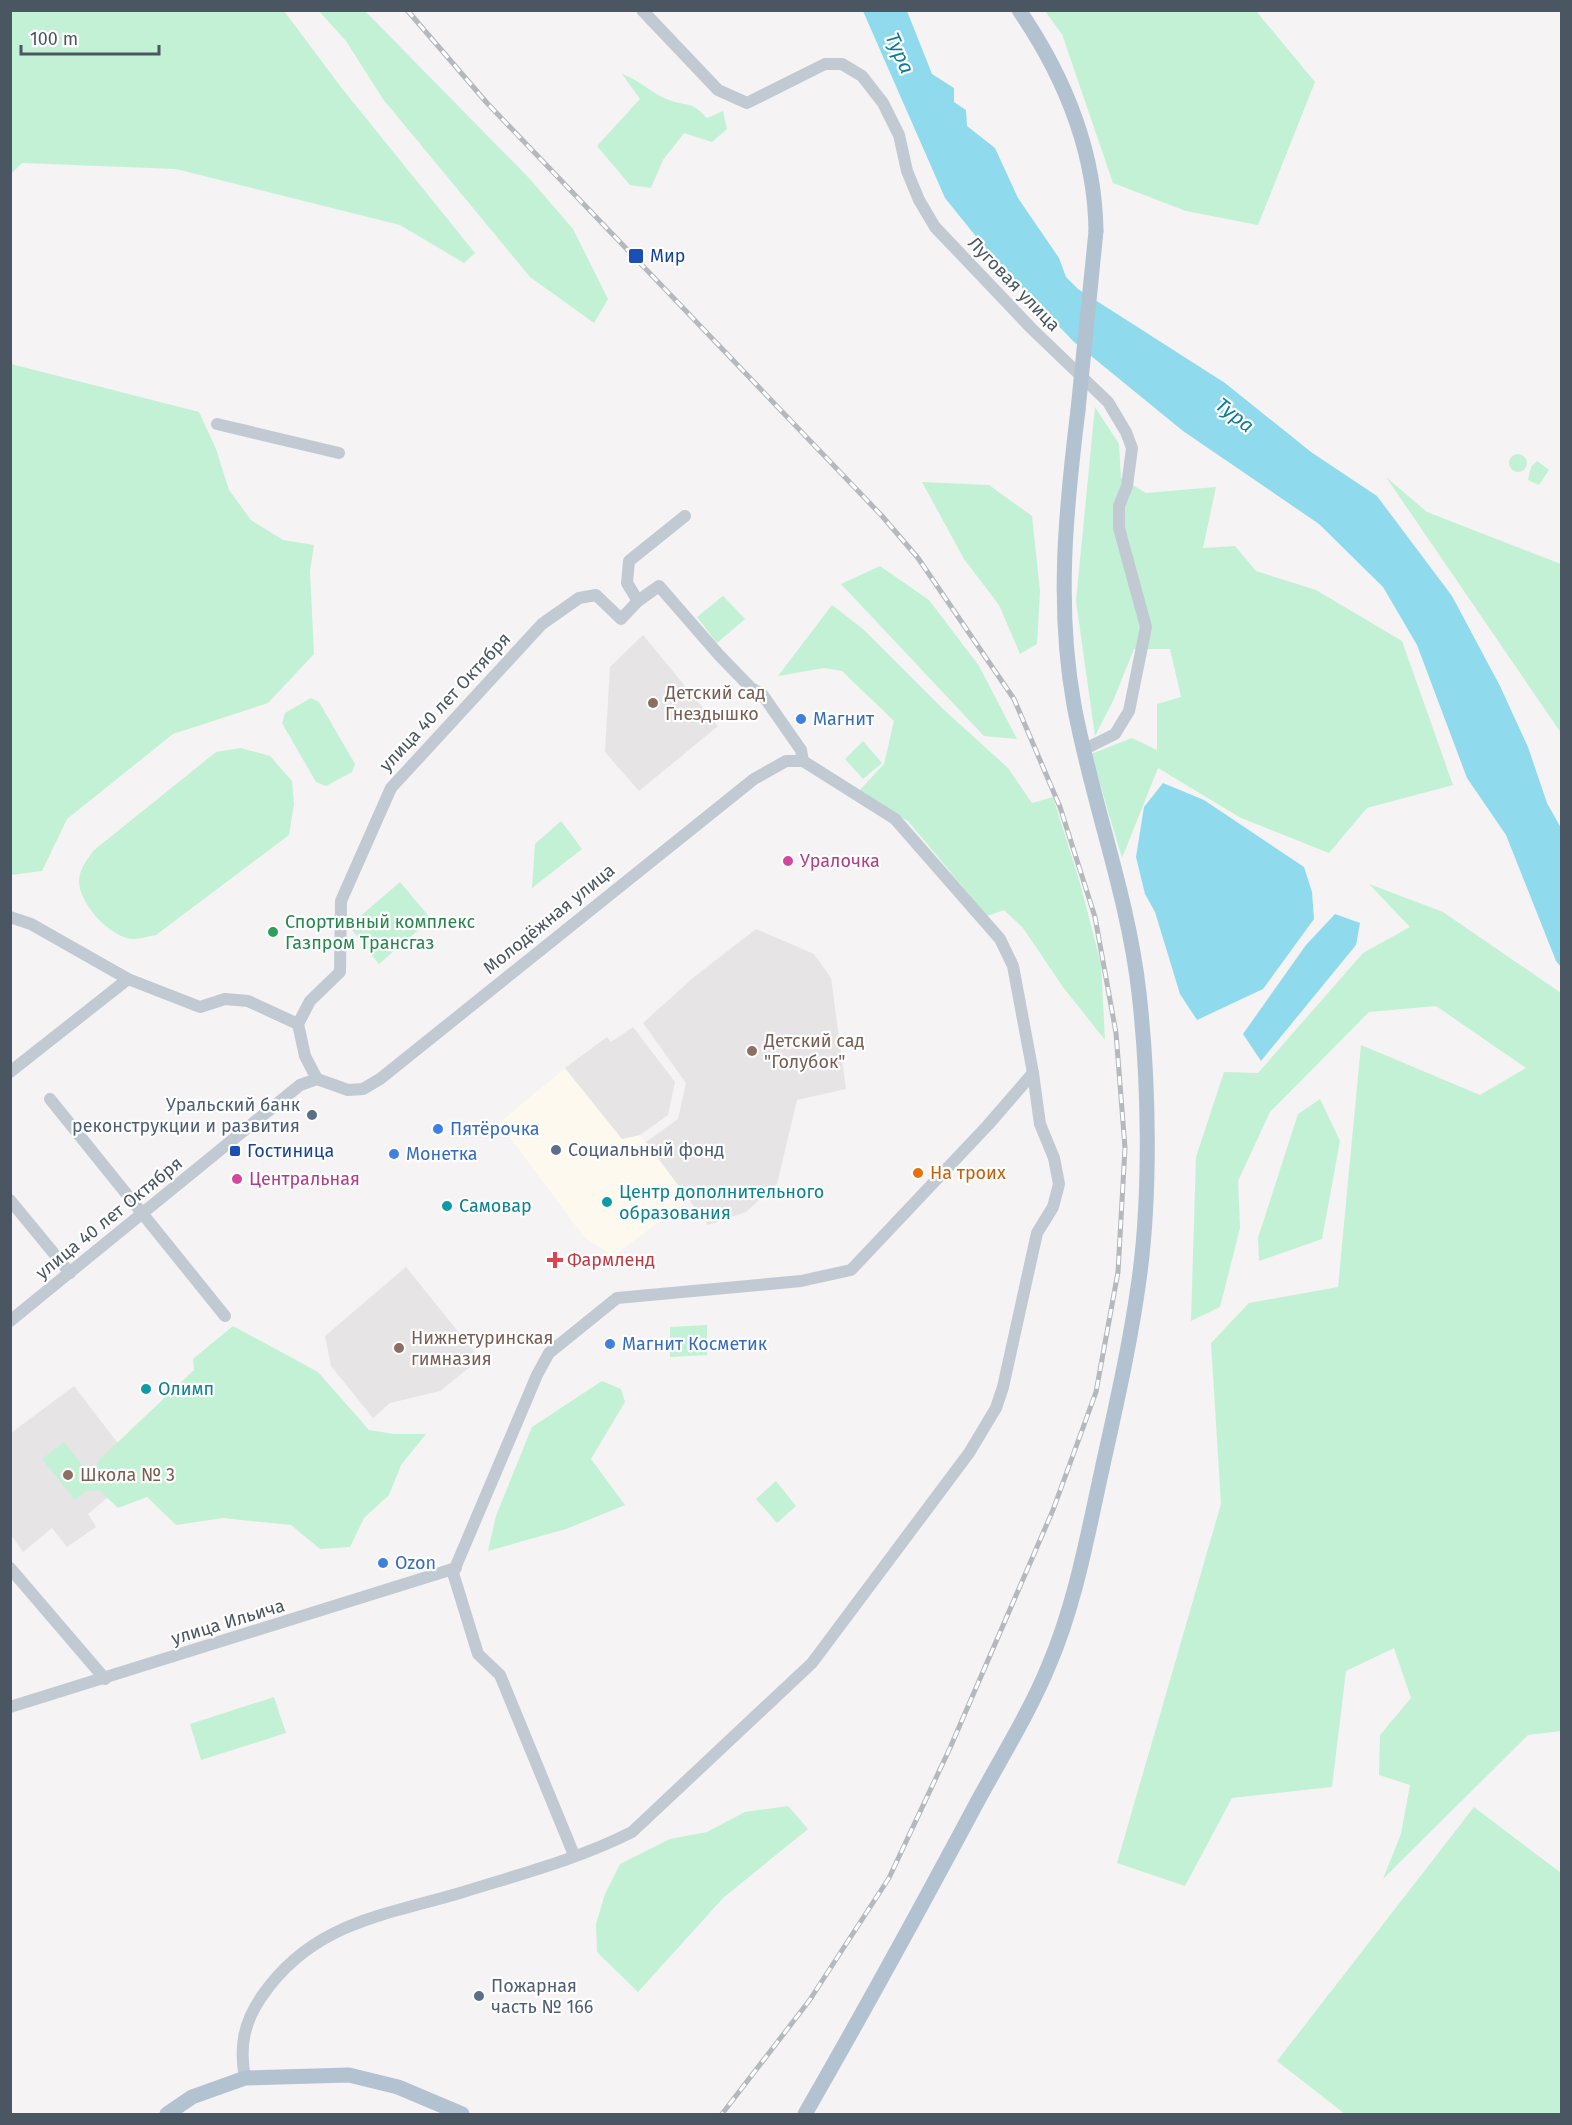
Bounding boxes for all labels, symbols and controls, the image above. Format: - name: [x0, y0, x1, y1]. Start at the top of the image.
- scale bar: [21, 18, 159, 56]
- text: 100 m: [30, 28, 78, 50]
- water label: Тура: [880, 29, 920, 77]
- street label: Луговая улица: [963, 232, 1065, 336]
- place label: Мир: [650, 245, 686, 267]
- marker: Мир: [627, 247, 645, 265]
- water label: Тура: [1211, 393, 1259, 437]
- street label: улица 40 лет Октября: [375, 628, 515, 776]
- place label: Детский сад Гнездышко: [664, 682, 766, 725]
- marker: Детский сад Гнездышко: [646, 696, 660, 710]
- place label: Магнит: [813, 708, 875, 730]
- marker: Магнит: [794, 712, 808, 726]
- place label: Уралочка: [800, 850, 880, 872]
- marker: Уралочка: [781, 854, 795, 868]
- street label: Молодёжная улица: [479, 859, 619, 979]
- place label: Спортивный комплекс Газпром Трансгаз: [285, 911, 475, 954]
- marker: Спортивный комплекс Газпром Трансгаз: [266, 925, 280, 939]
- place label: Детский сад "Голубок": [763, 1030, 865, 1073]
- marker: Детский сад "Голубок": [745, 1044, 759, 1058]
- place label: Уральский банк реконструкции и развития: [72, 1094, 301, 1137]
- marker: Уральский банк реконструкции и развития: [305, 1108, 319, 1122]
- place label: Пятёрочка: [450, 1118, 540, 1140]
- marker: Пятёрочка: [431, 1122, 445, 1136]
- place label: Социальный фонд: [568, 1139, 724, 1161]
- place label: Гостиница: [247, 1140, 334, 1162]
- place label: Монетка: [406, 1143, 478, 1165]
- marker: Социальный фонд: [549, 1143, 563, 1157]
- marker: Гостиница: [228, 1144, 242, 1158]
- marker: Монетка: [387, 1147, 401, 1161]
- street label: улица 40 лет Октября: [31, 1152, 187, 1284]
- place label: На троих: [930, 1162, 1006, 1184]
- marker: На троих: [911, 1166, 925, 1180]
- place label: Центральная: [249, 1168, 360, 1190]
- marker: Центральная: [230, 1172, 244, 1186]
- place label: Центр дополнительного образования: [619, 1181, 824, 1224]
- place label: Самовар: [459, 1195, 532, 1217]
- marker: Центр дополнительного образования: [600, 1195, 614, 1209]
- marker: Самовар: [440, 1199, 454, 1213]
- place label: Фармленд: [567, 1249, 655, 1271]
- marker: Фармленд: [548, 1253, 562, 1267]
- place label: Нижнетуринская гимназия: [411, 1327, 554, 1370]
- place label: Магнит Косметик: [622, 1333, 768, 1355]
- marker: Магнит Косметик: [603, 1337, 617, 1351]
- marker: Нижнетуринская гимназия: [392, 1341, 406, 1355]
- place label: Олимп: [158, 1378, 214, 1400]
- marker: Олимп: [139, 1382, 153, 1396]
- place label: Школа № 3: [80, 1464, 175, 1486]
- marker: Школа № 3: [61, 1468, 75, 1482]
- place label: Ozon: [395, 1552, 436, 1574]
- marker: Ozon: [376, 1556, 390, 1570]
- street label: улица Ильича: [169, 1594, 287, 1650]
- place label: Пожарная часть № 166: [491, 1975, 593, 2018]
- marker: Пожарная часть № 166: [472, 1989, 486, 2003]

